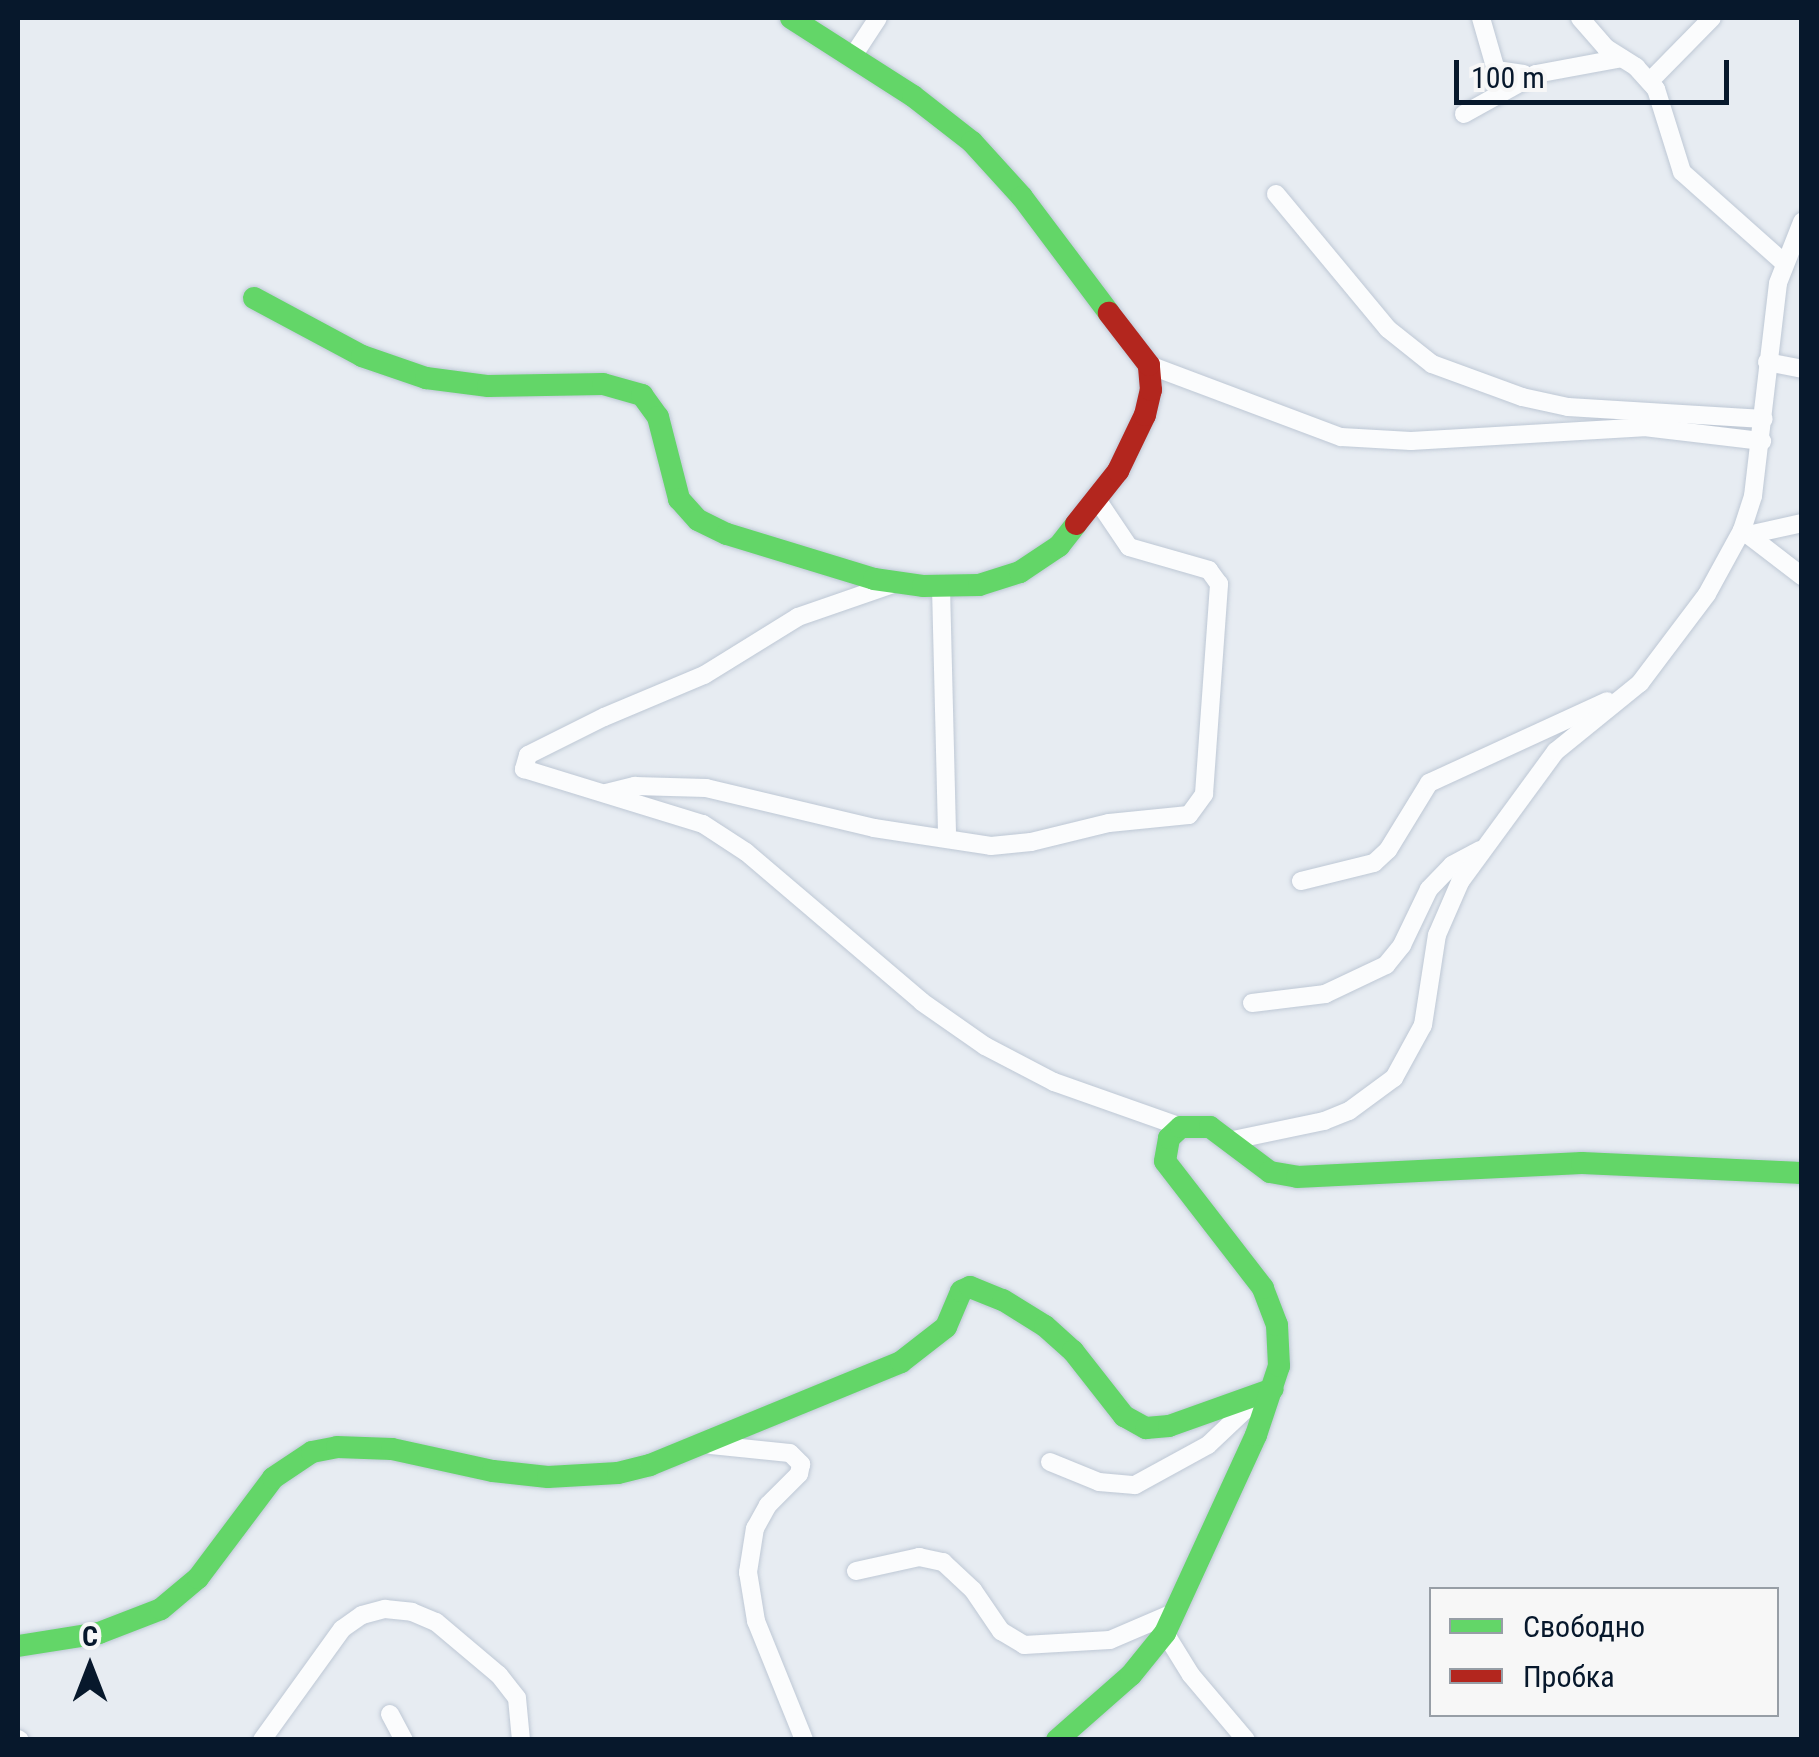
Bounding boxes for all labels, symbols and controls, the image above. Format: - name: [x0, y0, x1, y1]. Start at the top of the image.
- scale bar: [1459, 40, 1734, 102]
- text: 100 m: [1471, 60, 1545, 95]
- legend: [1429, 1587, 1779, 1717]
- text: Свободно: [1523, 1609, 1645, 1644]
- north arrow: [40, 1617, 140, 1717]
- text: С: [82, 1620, 98, 1653]
- text: Пробка: [1523, 1659, 1615, 1694]

